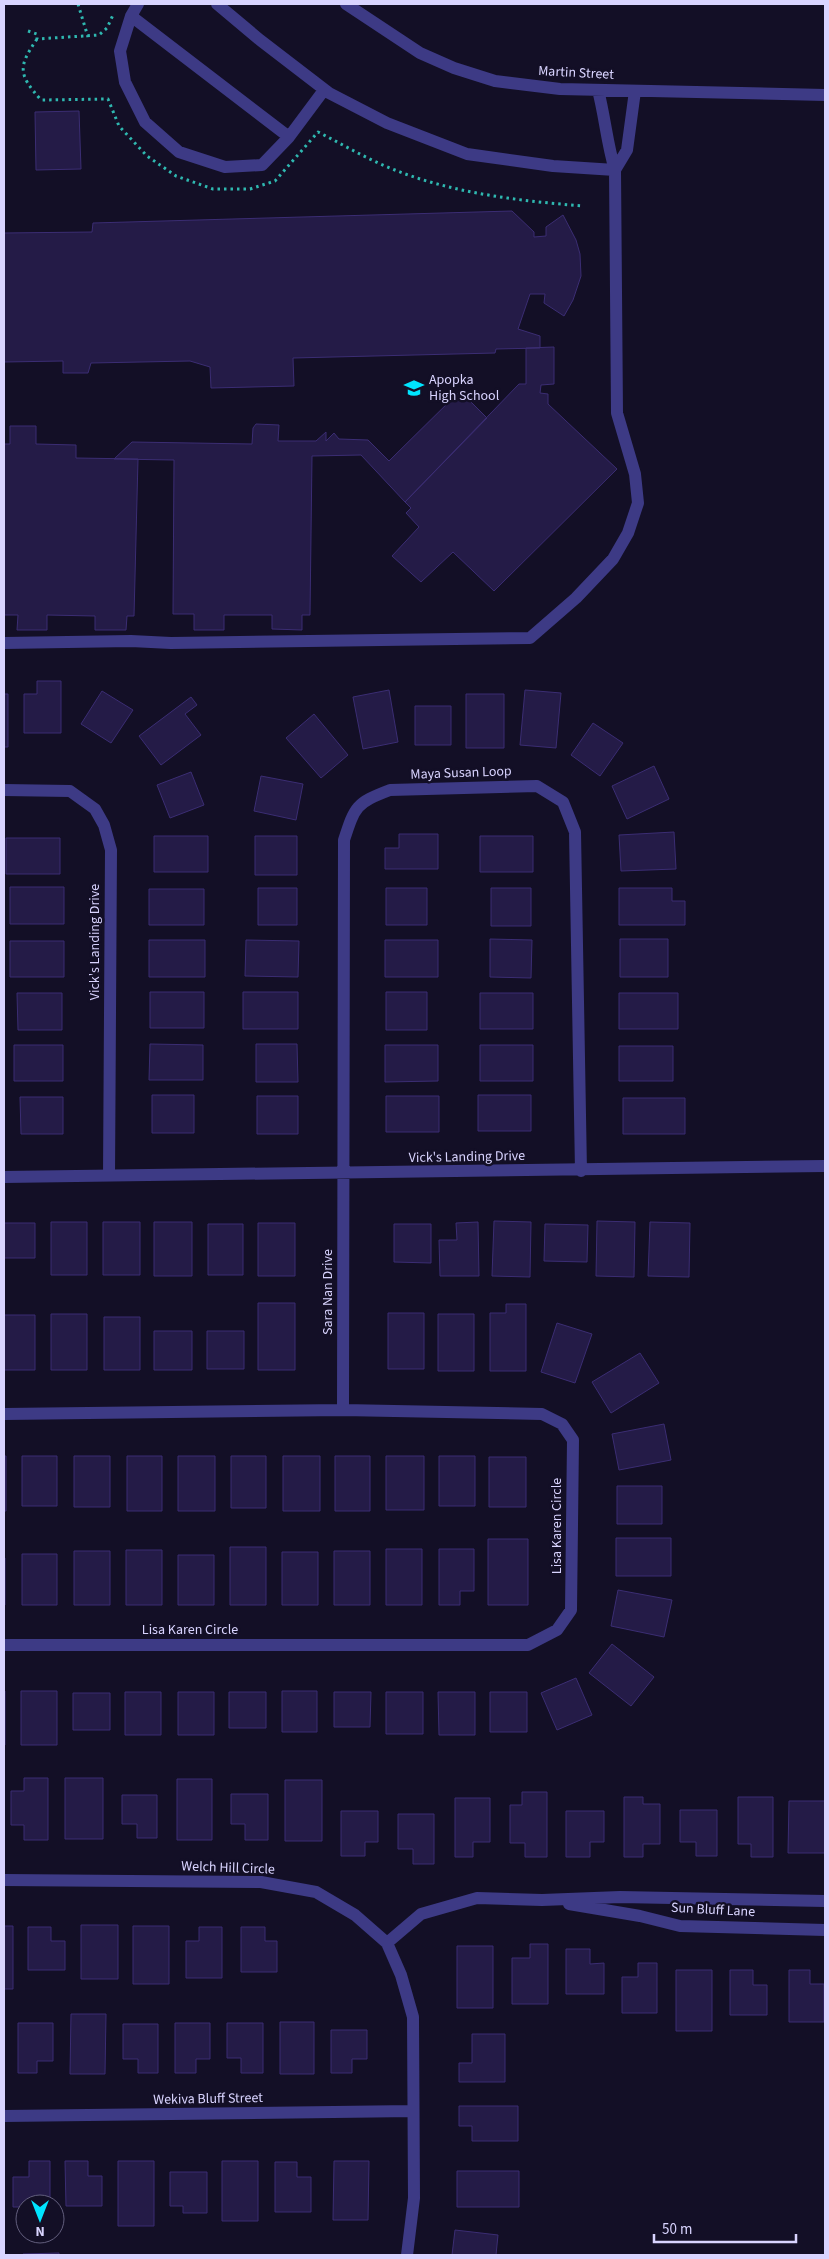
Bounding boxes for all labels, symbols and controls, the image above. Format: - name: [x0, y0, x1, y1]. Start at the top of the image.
- street label: Martin Street: [538, 61, 615, 85]
- place label: Apopka High School: [429, 370, 500, 406]
- school or university icon: Apopka High School: [403, 377, 425, 399]
- street label: Maya Susan Loop: [410, 761, 512, 785]
- street label: Vick's Landing Drive: [85, 884, 105, 1000]
- street label: Vick's Landing Drive: [409, 1146, 525, 1168]
- street label: Sara Nan Drive: [318, 1249, 338, 1335]
- street label: Lisa Karen Circle: [547, 1478, 567, 1574]
- street label: Lisa Karen Circle: [142, 1620, 238, 1640]
- street label: Welch Hill Circle: [181, 1856, 275, 1880]
- street label: Sun Bluff Lane: [670, 1898, 756, 1922]
- street label: Wekiva Bluff Street: [153, 2088, 263, 2110]
- north arrow: [15, 2194, 65, 2244]
- scale bar: [654, 2212, 796, 2244]
- text: 50 m: [662, 2219, 692, 2240]
- text: N: [35, 2221, 45, 2241]

